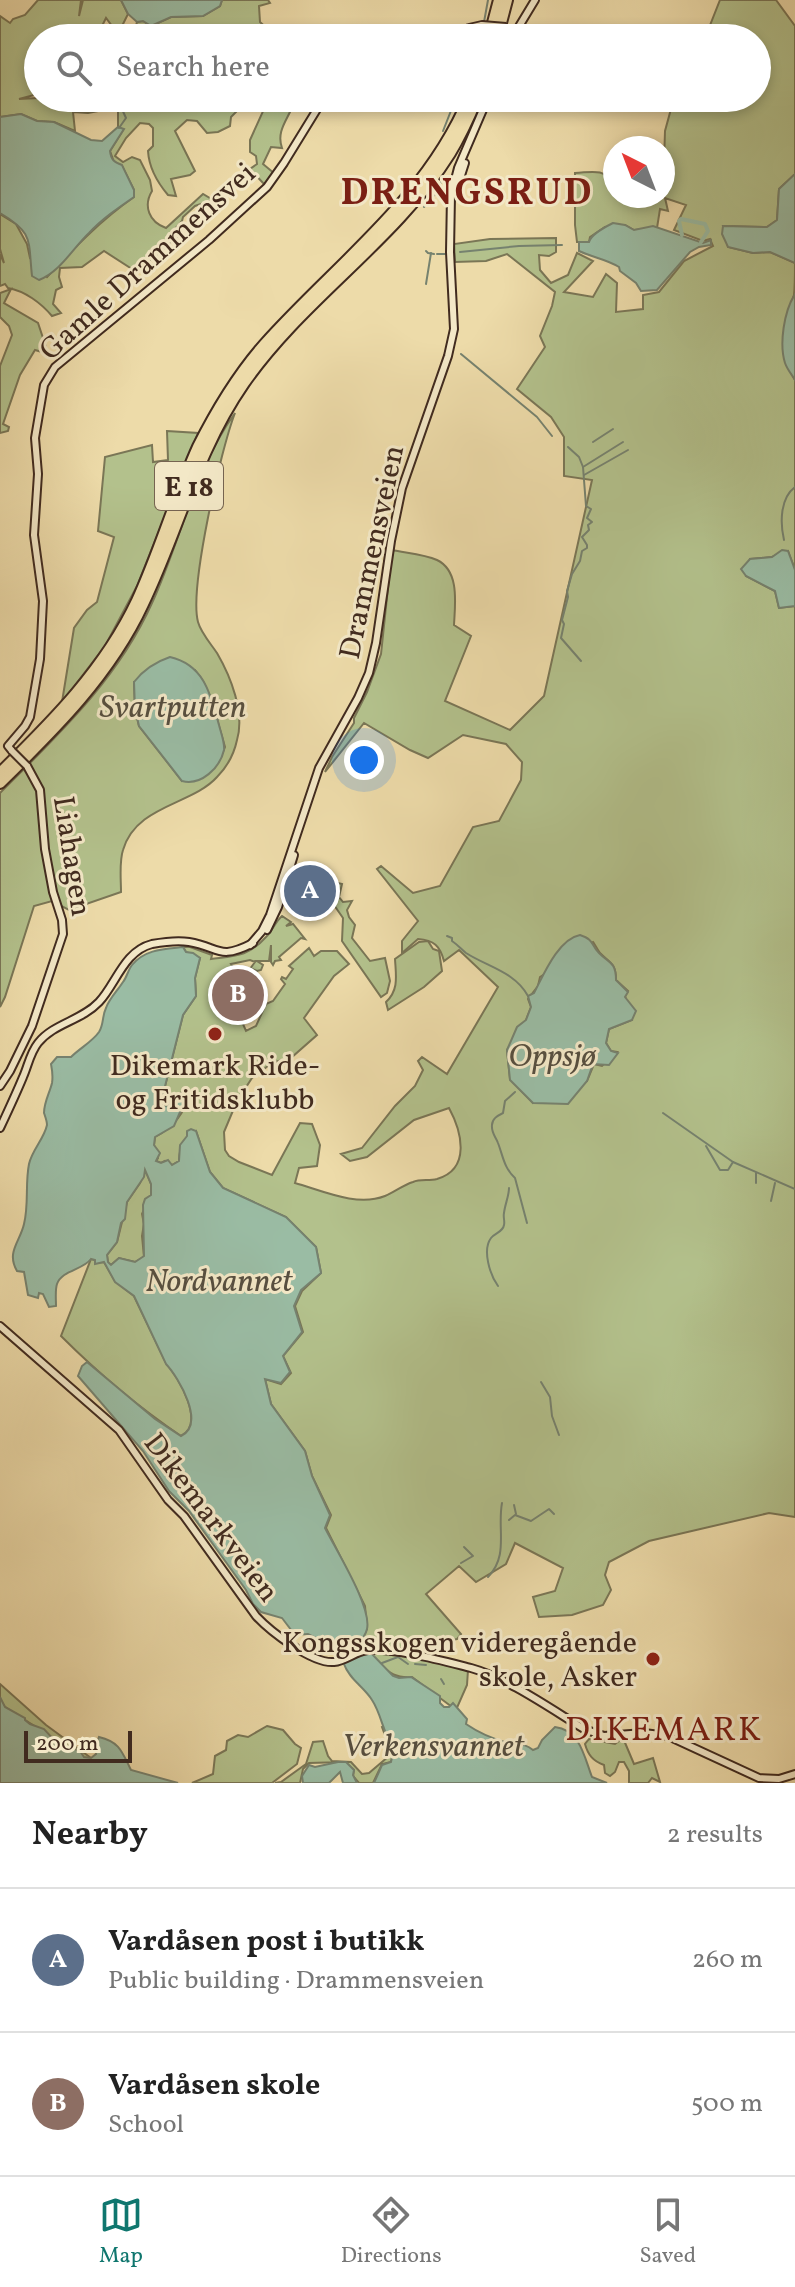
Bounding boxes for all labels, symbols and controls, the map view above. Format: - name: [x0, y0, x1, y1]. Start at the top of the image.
- search box: [24, 24, 771, 112]
- icon: search: [52, 46, 96, 90]
- text: Search here: [116, 47, 270, 89]
- north arrow: [603, 136, 675, 208]
- street label: Gamle Drammensvei: [31, 154, 266, 371]
- district label: DRENGSRUD: [341, 168, 593, 221]
- street label: Drammensveien: [330, 442, 416, 663]
- road number: E 18: [155, 462, 223, 510]
- water label: Svartputten: [100, 687, 246, 731]
- your location: [344, 740, 384, 780]
- street label: Liahagen: [41, 793, 101, 919]
- pin: A: [284, 861, 336, 921]
- pin: B: [212, 965, 264, 1025]
- marker: Dikemark Ride- og Fritidsklubb: [206, 1025, 224, 1043]
- water label: Oppsjø: [508, 1036, 597, 1080]
- place label: Dikemark Ride- og Fritidsklubb: [110, 1046, 320, 1122]
- water label: Nordvannet: [146, 1261, 293, 1305]
- street label: Dikemarkveien: [133, 1425, 288, 1612]
- place label: Kongsskogen videregående skole, Asker: [282, 1623, 637, 1699]
- marker: Kongsskogen videregående skole, Asker: [644, 1650, 662, 1668]
- district label: DIKEMARK: [565, 1708, 763, 1755]
- water label: Verkensvannet: [342, 1726, 525, 1770]
- scale bar: [24, 1727, 132, 1763]
- text: 200 m: [36, 1729, 98, 1760]
- text: Nearby: [32, 1812, 148, 1859]
- text: 2 results: [667, 1817, 763, 1853]
- text: Vardåsen post i butikk: [108, 1921, 424, 1963]
- text: A: [49, 1942, 67, 1978]
- text: 260 m: [692, 1942, 763, 1978]
- text: Public building · Drammensveien: [108, 1963, 484, 1999]
- text: Vardåsen skole: [108, 2065, 320, 2107]
- text: B: [49, 2086, 67, 2122]
- text: 500 m: [691, 2086, 763, 2122]
- text: School: [108, 2107, 184, 2143]
- tab: Map: [99, 2193, 143, 2272]
- tab: Directions: [341, 2193, 442, 2272]
- tab: Saved: [639, 2193, 696, 2272]

